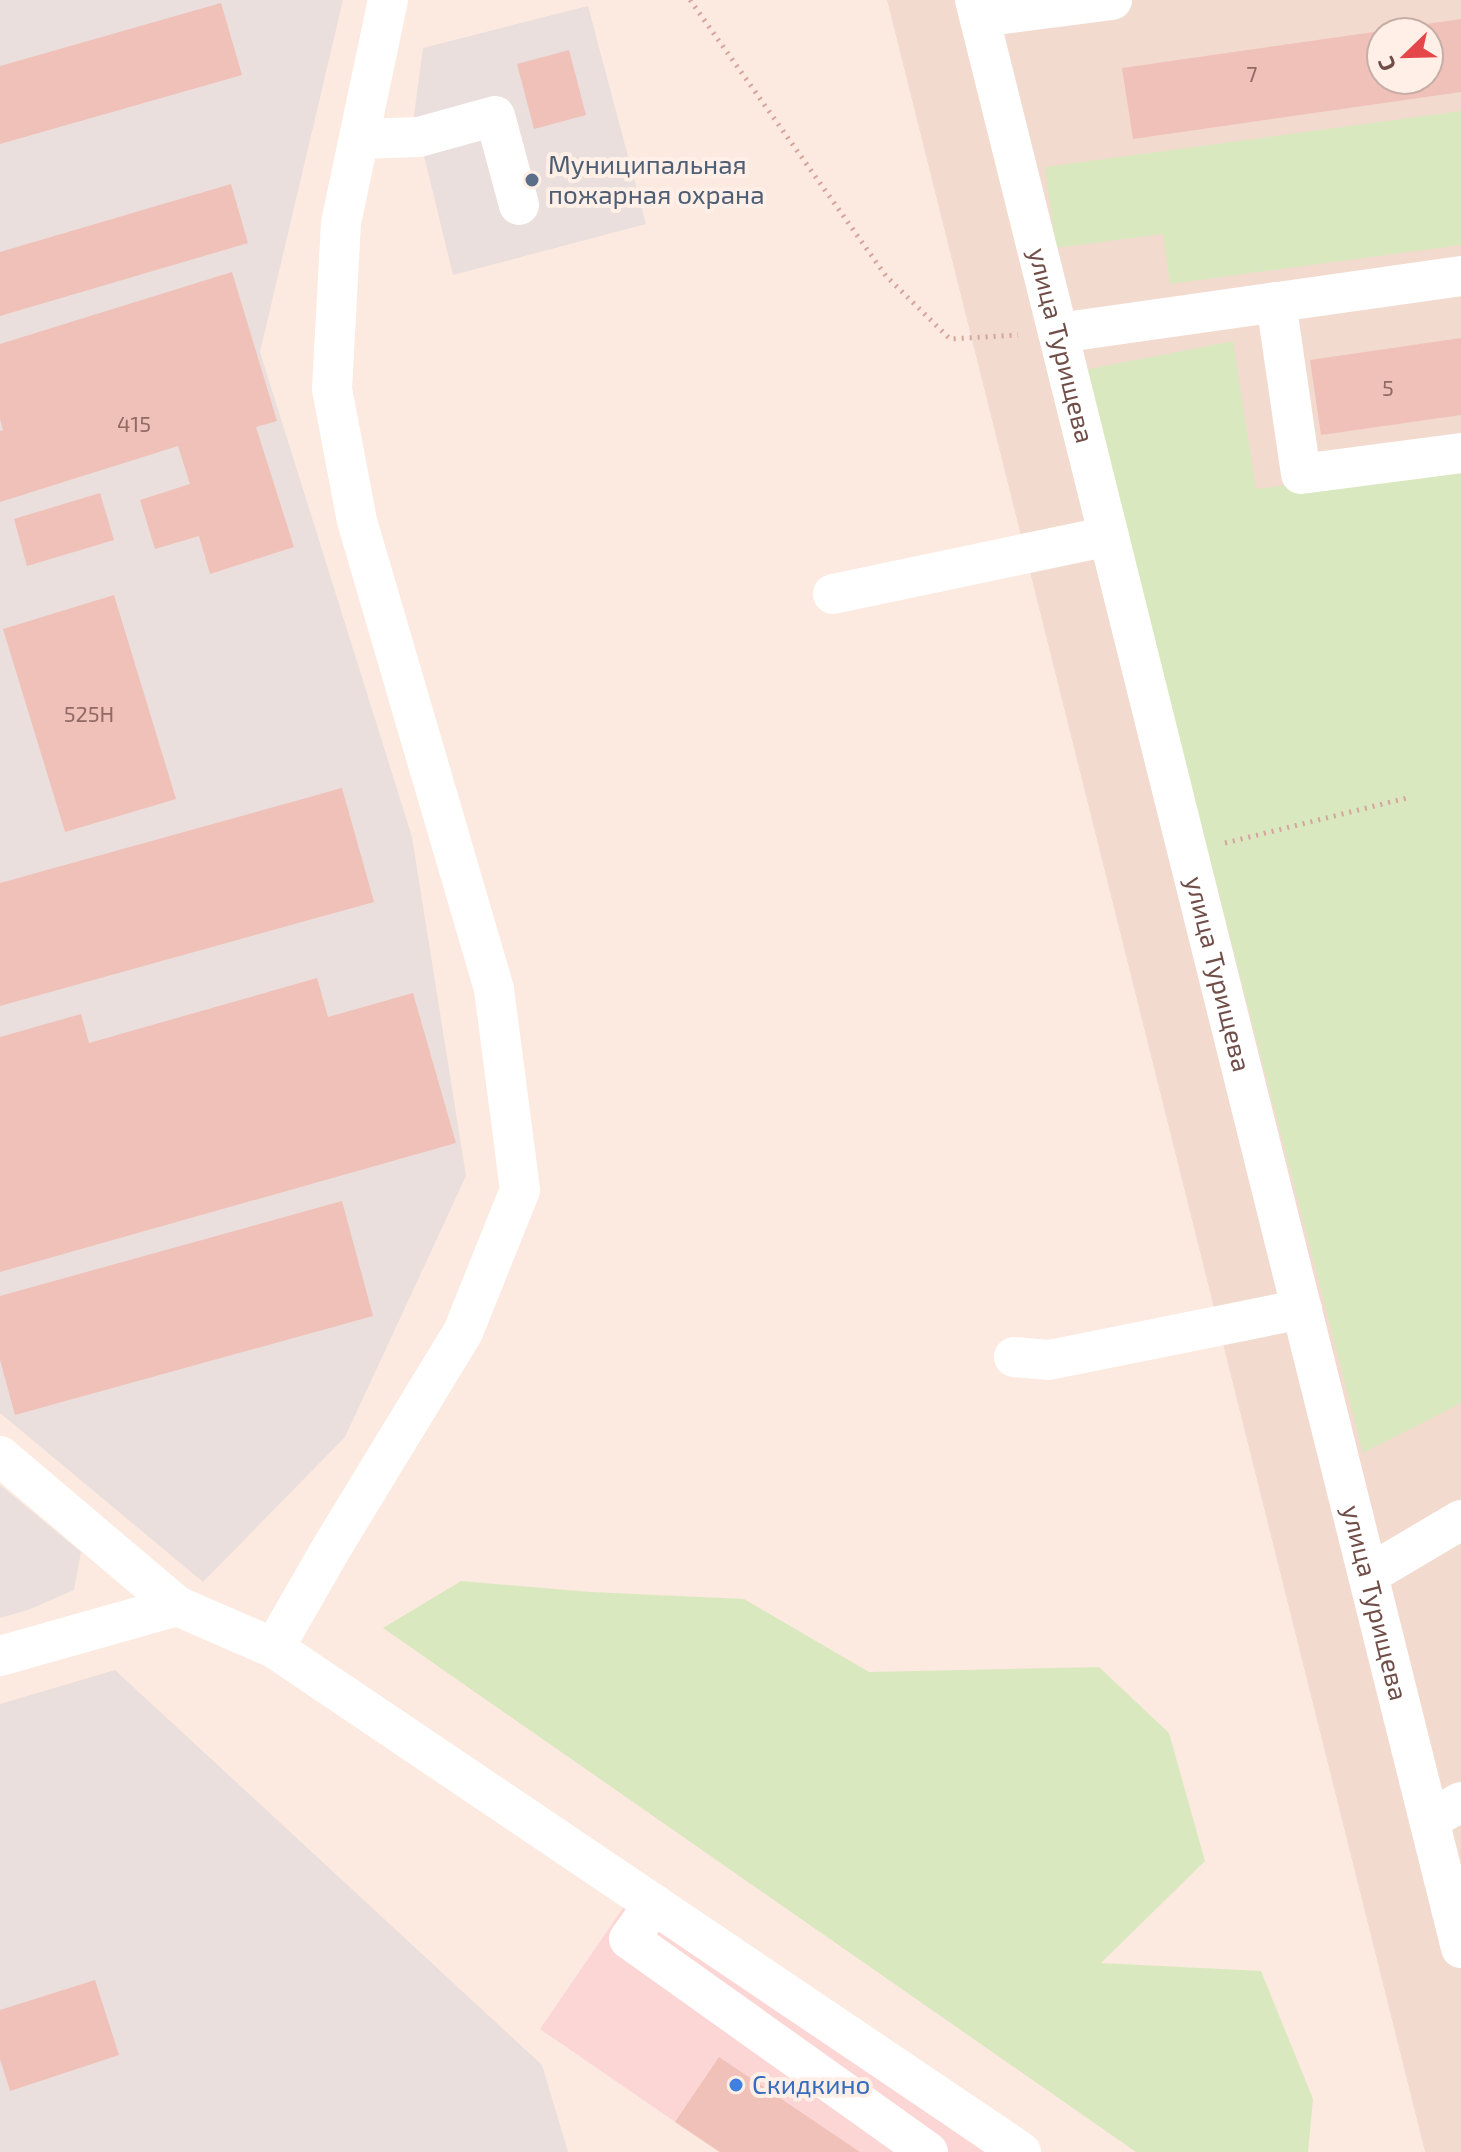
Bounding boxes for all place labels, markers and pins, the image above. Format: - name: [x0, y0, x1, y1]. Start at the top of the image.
- place label: Муниципальная пожарная охрана: [548, 148, 765, 209]
- marker: Муниципальная пожарная охрана: [523, 171, 541, 189]
- place label: Скидкино: [752, 2068, 870, 2099]
- marker: Скидкино: [727, 2076, 745, 2094]

